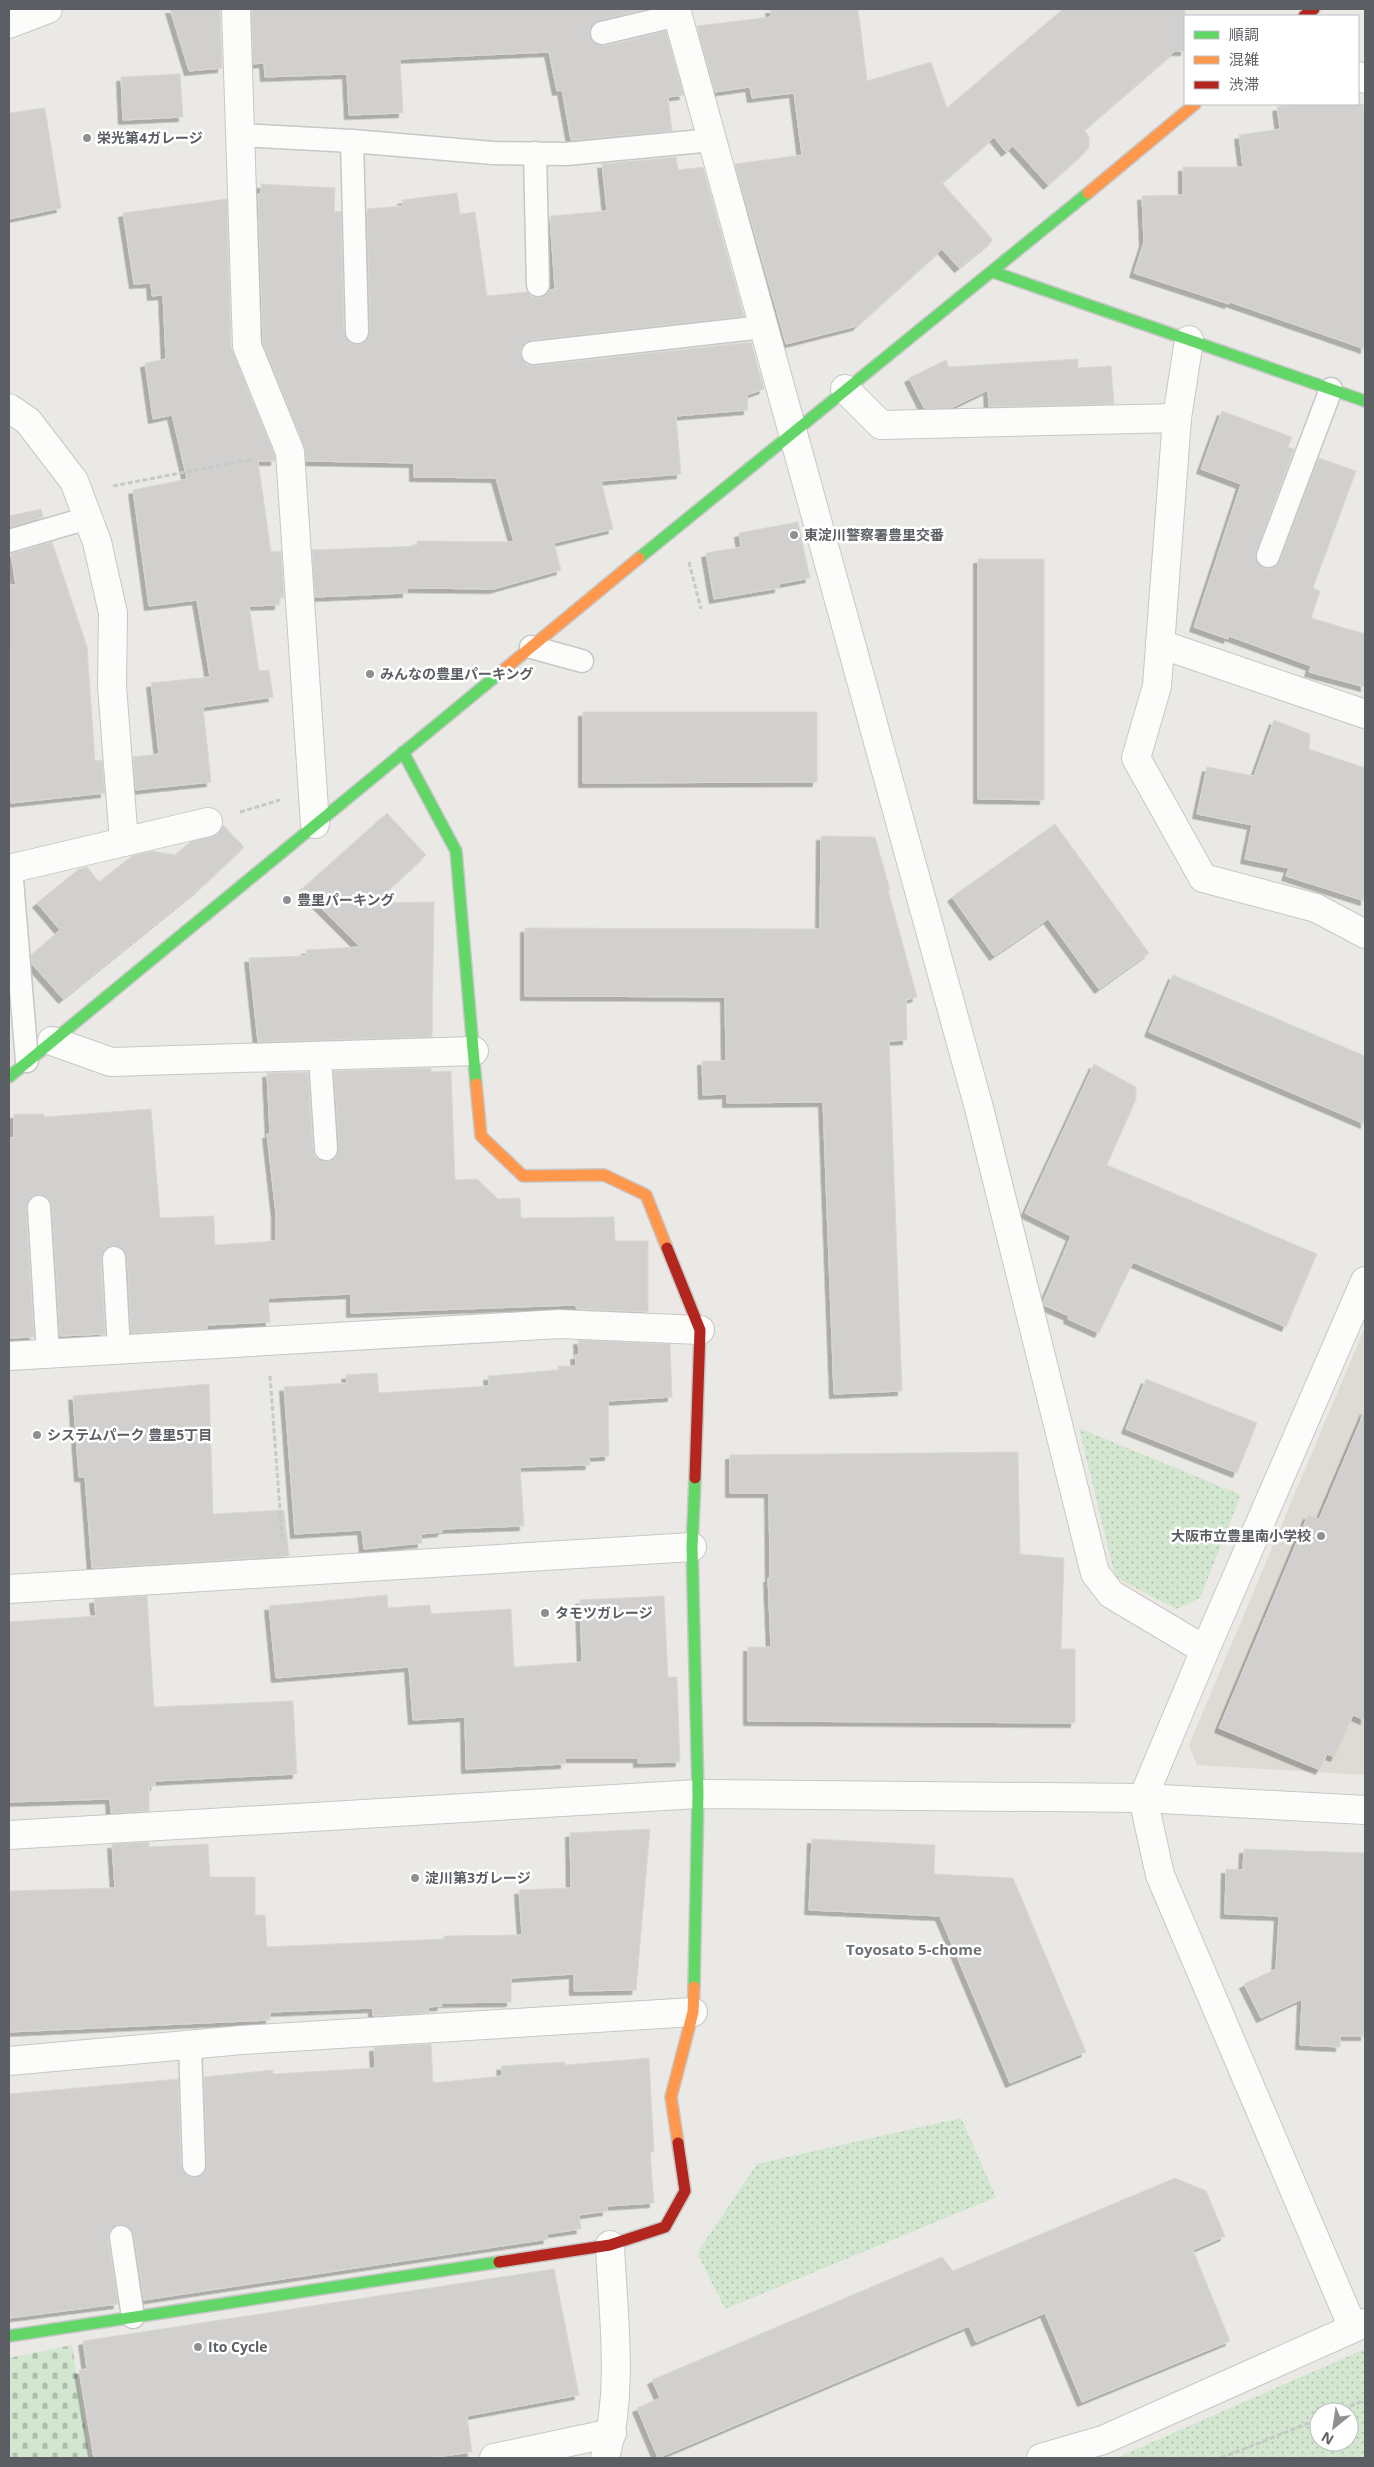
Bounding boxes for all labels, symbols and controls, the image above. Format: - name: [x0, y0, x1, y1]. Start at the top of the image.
- legend: [1184, 15, 1359, 105]
- text: 順調: [1229, 24, 1259, 44]
- text: 混雑: [1229, 49, 1259, 69]
- text: 渋滞: [1229, 74, 1259, 94]
- place label: 栄光第4ガレージ: [97, 128, 203, 147]
- marker: 栄光第4ガレージ: [81, 132, 93, 144]
- place label: 東淀川警察署豊里交番: [804, 525, 944, 544]
- marker: 東淀川警察署豊里交番: [788, 529, 800, 541]
- place label: みんなの豊里パーキング: [380, 664, 534, 683]
- marker: みんなの豊里パーキング: [364, 668, 376, 680]
- place label: 豊里パーキング: [297, 890, 395, 909]
- marker: 豊里パーキング: [281, 894, 293, 906]
- place label: システムパーク 豊里5丁目: [47, 1425, 212, 1444]
- marker: システムパーク 豊里5丁目: [31, 1429, 43, 1441]
- place label: 大阪市立豊里南小学校: [1171, 1526, 1311, 1545]
- marker: 大阪市立豊里南小学校: [1315, 1530, 1327, 1542]
- place label: タモツガレージ: [555, 1603, 653, 1622]
- marker: タモツガレージ: [539, 1607, 551, 1619]
- place label: 淀川第3ガレージ: [425, 1868, 531, 1887]
- marker: 淀川第3ガレージ: [409, 1872, 421, 1884]
- district label: Toyosato 5-chome: [846, 1939, 982, 1959]
- place label: Ito Cycle: [208, 2337, 268, 2356]
- marker: Ito Cycle: [192, 2341, 204, 2353]
- north arrow: [1309, 2402, 1359, 2452]
- text: N: [1318, 2428, 1337, 2450]

